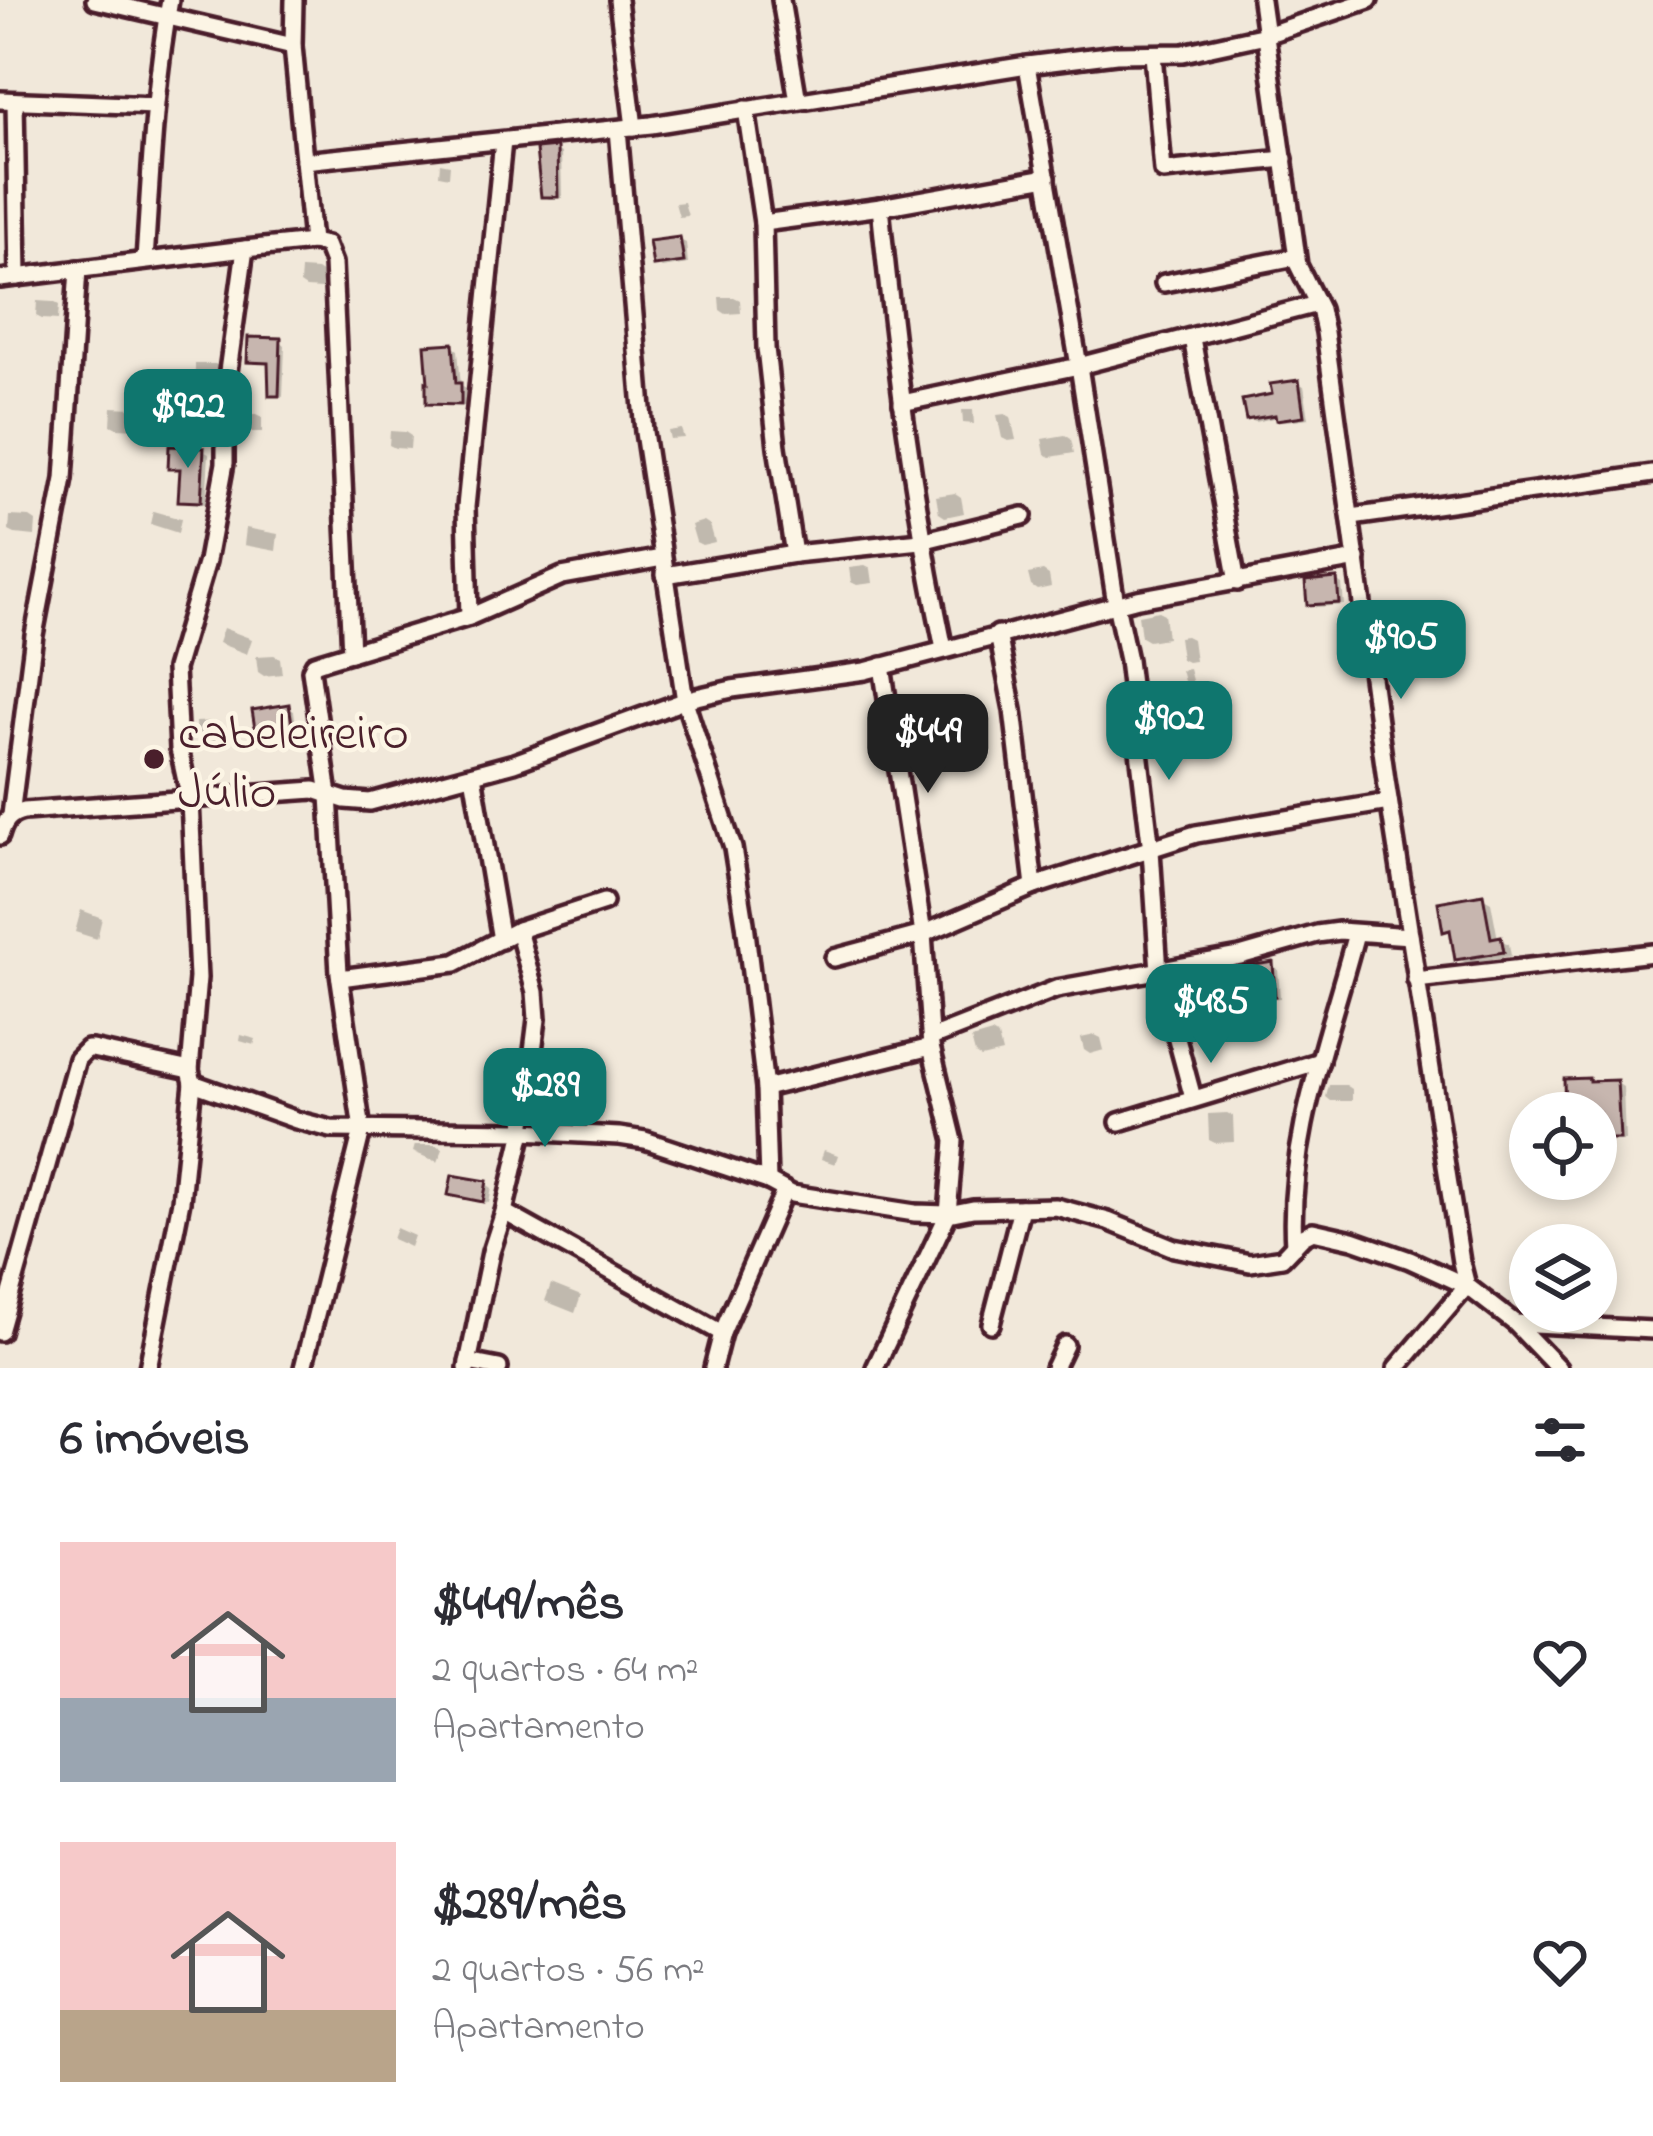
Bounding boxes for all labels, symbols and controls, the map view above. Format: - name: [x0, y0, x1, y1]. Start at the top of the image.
- pin: $922: [117, 369, 259, 471]
- text: $922: [151, 379, 225, 436]
- pin: $905: [1330, 600, 1472, 702]
- text: $905: [1364, 610, 1438, 667]
- pin: $902: [1098, 681, 1240, 783]
- text: $902: [1133, 691, 1205, 748]
- pin: $449: [857, 694, 999, 796]
- place label: cabeleireiro Júlio: [178, 698, 409, 832]
- text: $449: [894, 704, 962, 761]
- marker: cabeleireiro Júlio: [141, 746, 167, 772]
- pin: $485: [1140, 964, 1282, 1066]
- text: $485: [1173, 974, 1249, 1031]
- pin: $289: [474, 1048, 616, 1150]
- text: $289: [510, 1058, 580, 1115]
- map controls: [1509, 1092, 1617, 1332]
- button: locate: [1509, 1092, 1617, 1200]
- button: layers: [1509, 1224, 1617, 1332]
- text: 6 imóveis: [60, 1403, 250, 1478]
- icon: filters: [1527, 1407, 1593, 1473]
- text: $449/mês: [432, 1568, 624, 1643]
- icon: home: [156, 1590, 300, 1734]
- icon: heart: [1527, 1629, 1593, 1695]
- text: 2 quartos · 64 m²: [432, 1643, 699, 1700]
- text: Apartamento: [432, 1700, 645, 1757]
- text: $289/mês: [432, 1868, 627, 1943]
- icon: home: [156, 1890, 300, 2034]
- icon: heart: [1527, 1929, 1593, 1995]
- text: 2 quartos · 56 m²: [432, 1943, 705, 2000]
- text: Apartamento: [432, 2000, 645, 2057]

